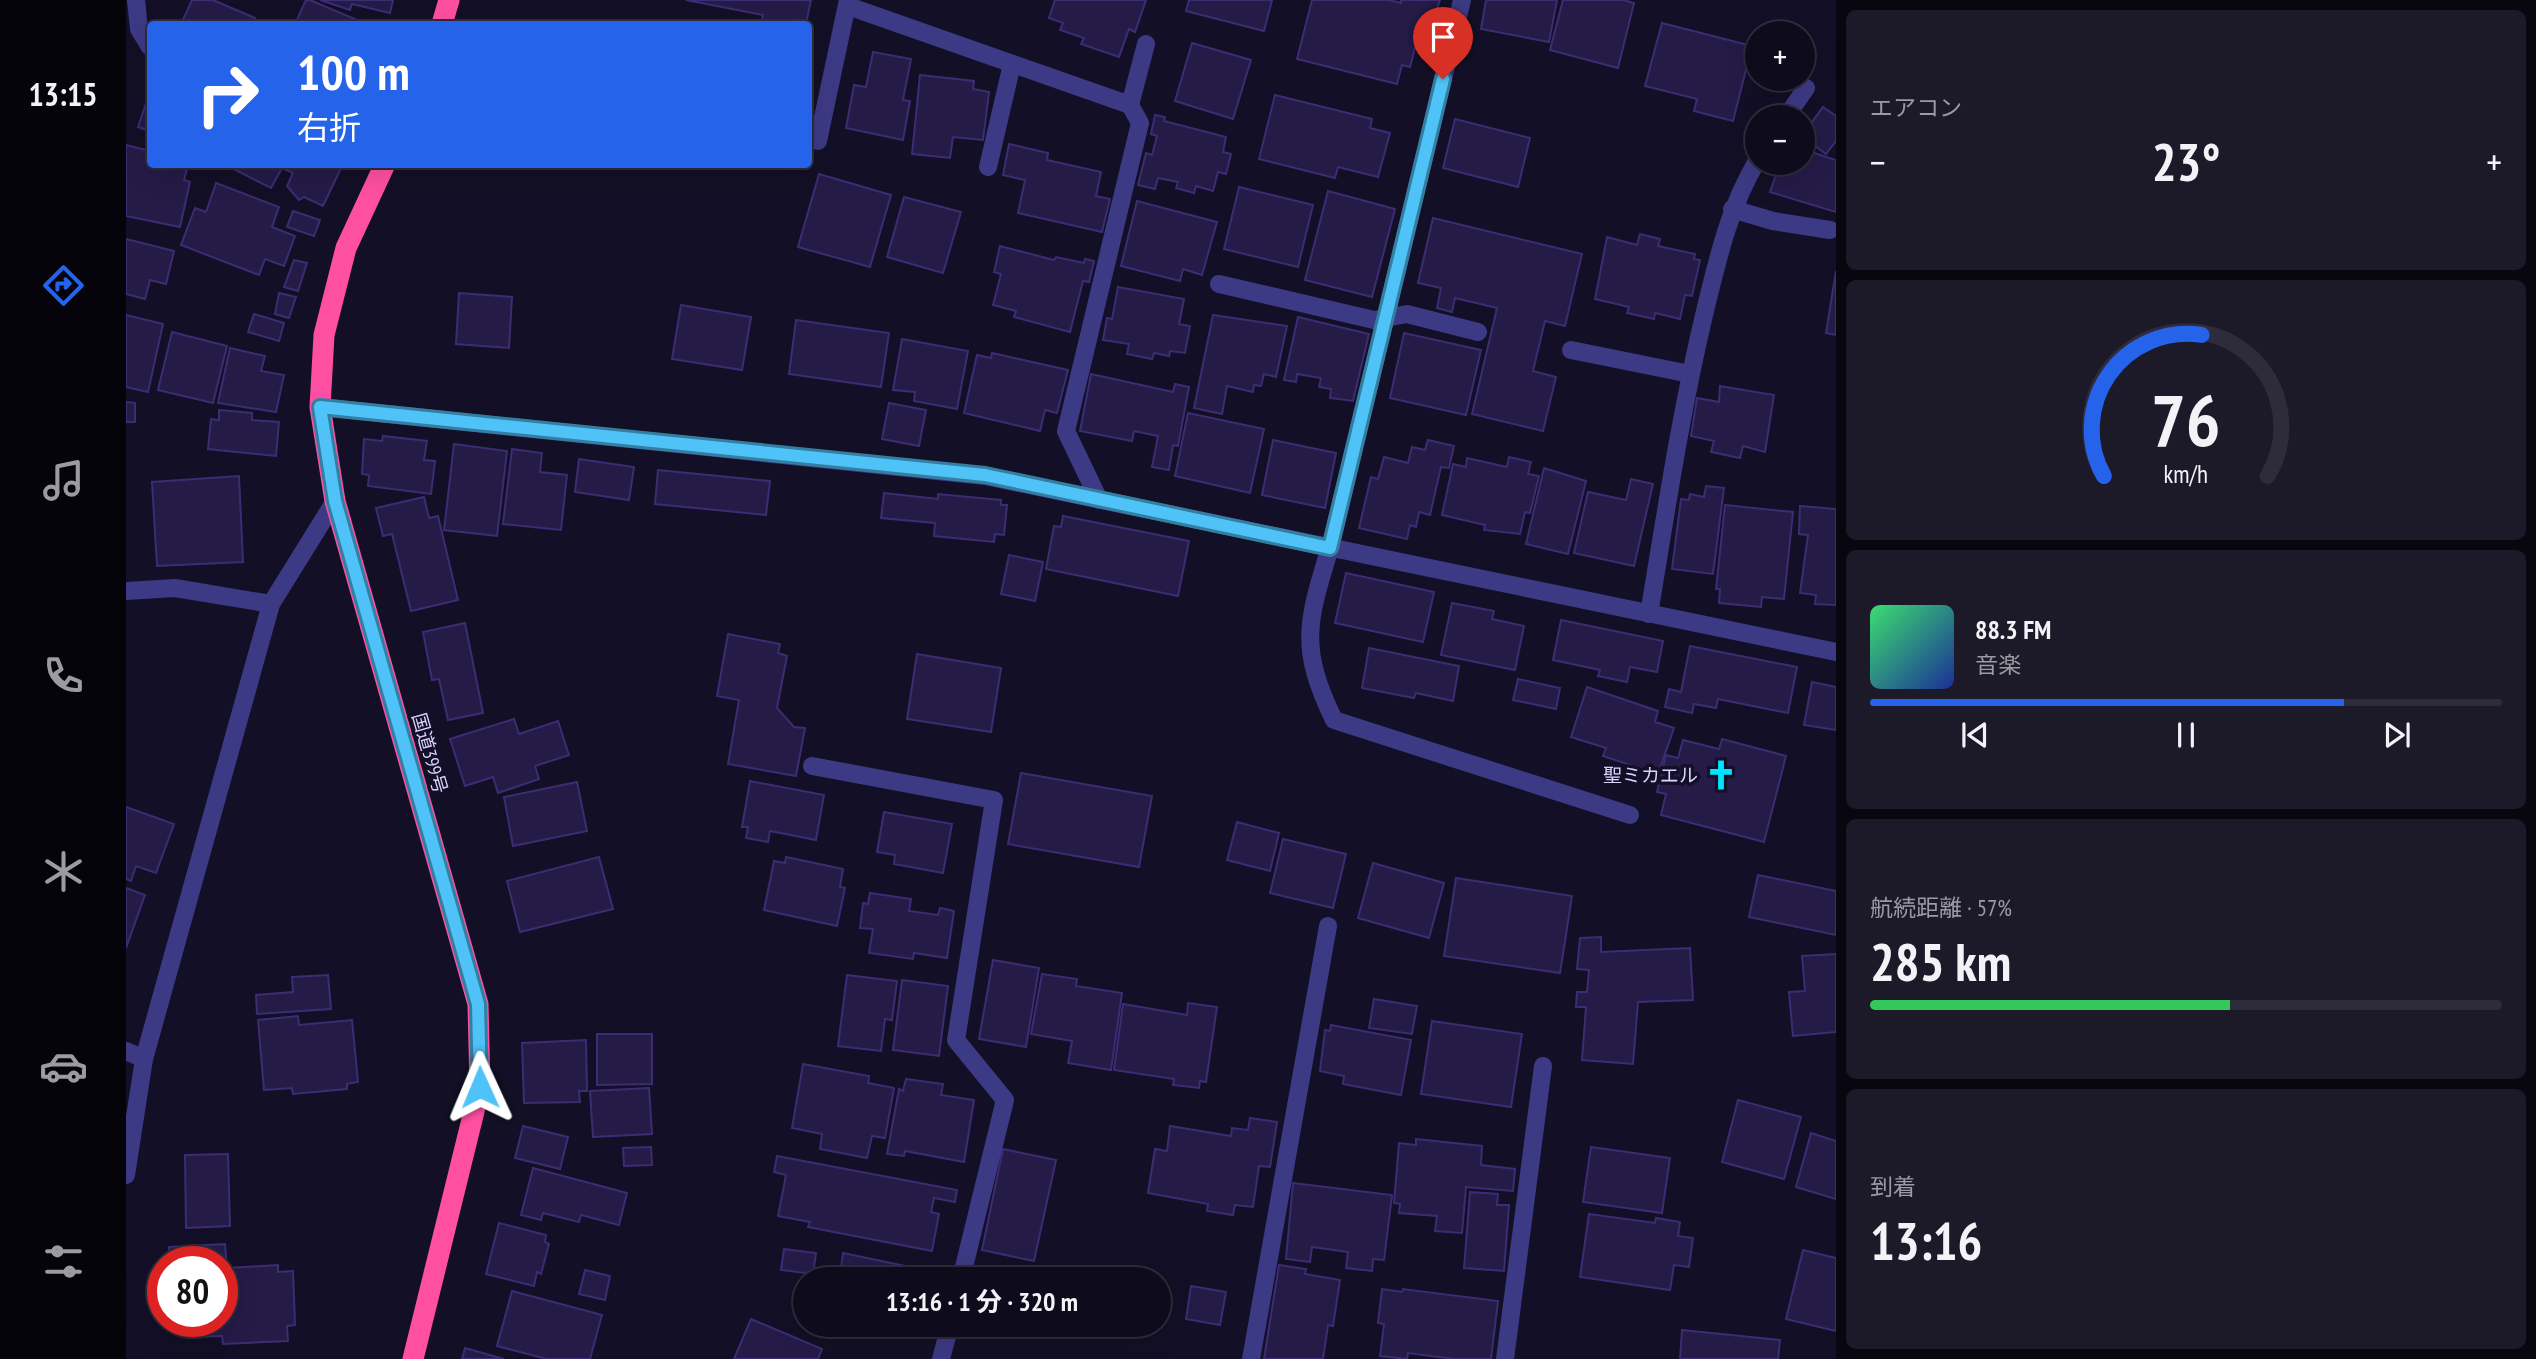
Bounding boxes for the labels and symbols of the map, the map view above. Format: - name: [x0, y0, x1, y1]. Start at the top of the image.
- pin: [1413, 7, 1473, 79]
- street label: 国道399号: [407, 710, 453, 796]
- church icon: 聖ミカエル: [1704, 758, 1738, 792]
- place label: 聖ミカエル: [1603, 763, 1698, 787]
- position arrow: [443, 1050, 517, 1124]
- speed limit sign: 80: [147, 1246, 238, 1337]

